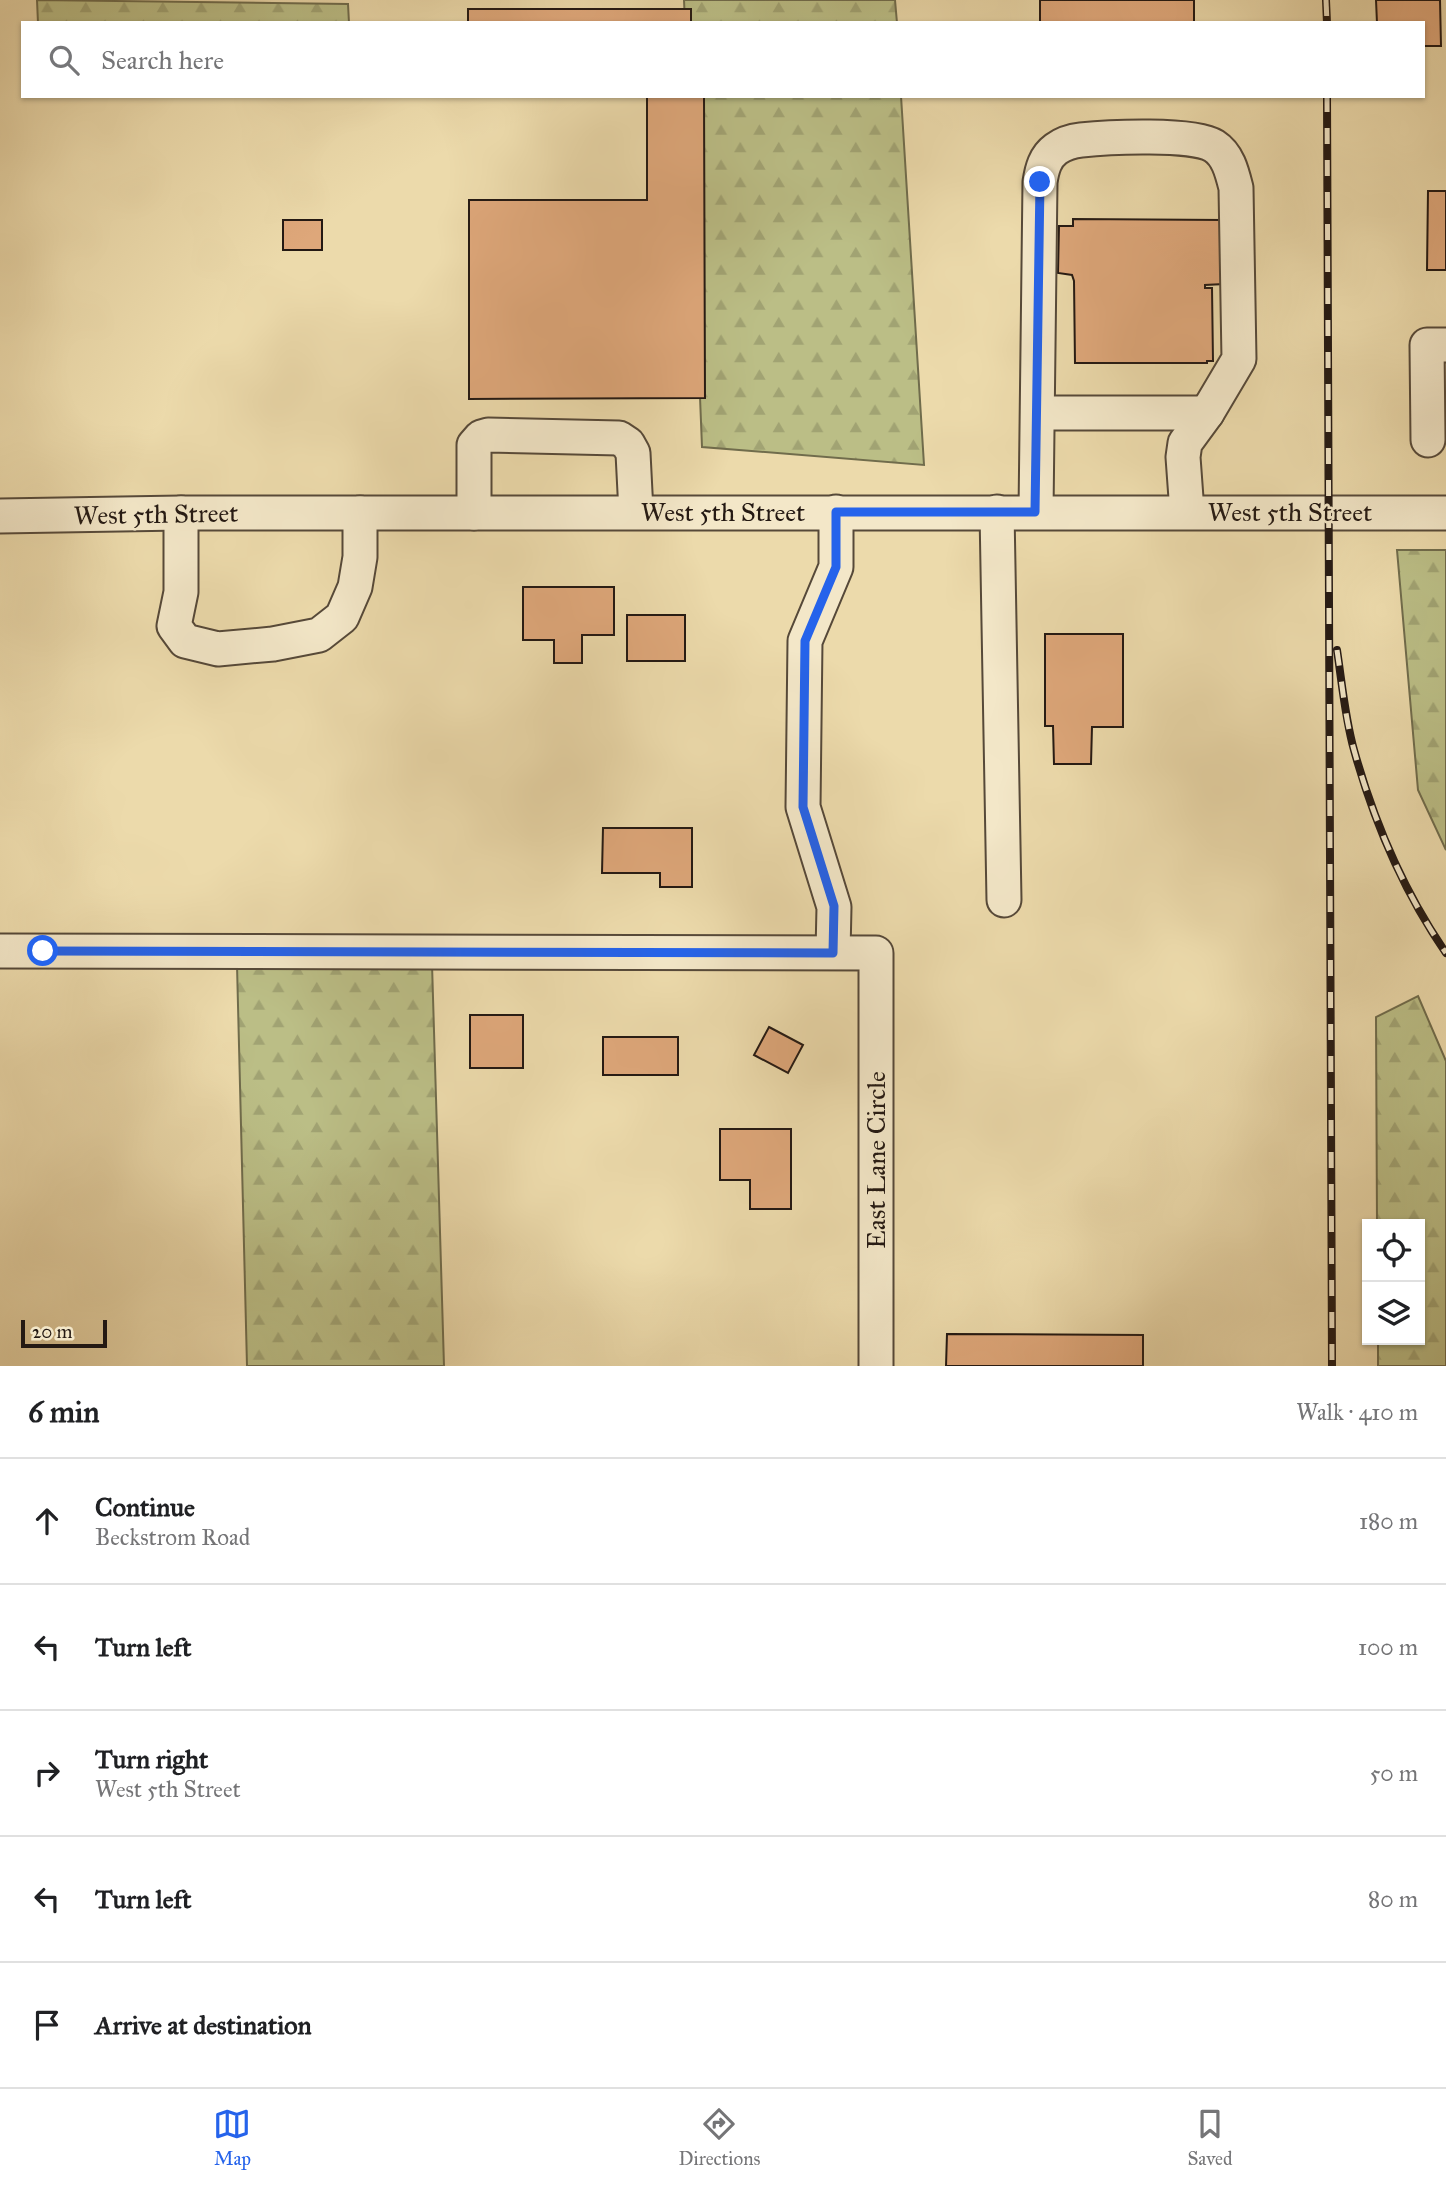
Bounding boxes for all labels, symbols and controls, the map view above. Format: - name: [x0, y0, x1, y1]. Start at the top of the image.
- search box: [21, 21, 1425, 98]
- icon: search: [45, 41, 83, 79]
- text: Search here: [101, 44, 224, 76]
- route end: [1024, 166, 1055, 197]
- street label: West 5th Street: [641, 496, 805, 528]
- street label: West 5th Street: [1208, 496, 1372, 528]
- street label: West 5th Street: [73, 497, 239, 531]
- route start: [27, 935, 58, 966]
- street label: East Lane Circle: [860, 1071, 892, 1249]
- map controls: [1362, 1219, 1425, 1345]
- button: locate: [1362, 1219, 1425, 1282]
- button: layers: [1362, 1282, 1425, 1345]
- scale bar: [21, 1317, 107, 1349]
- text: 20 m: [32, 1320, 73, 1343]
- text: 6 min: [28, 1394, 100, 1430]
- text: Walk · 410 m: [1296, 1398, 1418, 1426]
- text: Continue: [95, 1491, 195, 1523]
- icon: ahead: [28, 1502, 66, 1540]
- text: 180 m: [1359, 1507, 1418, 1535]
- text: Beckstrom Road: [95, 1523, 250, 1551]
- icon: left: [28, 1628, 66, 1666]
- text: Turn left: [95, 1631, 191, 1663]
- text: 100 m: [1358, 1633, 1418, 1661]
- text: Turn right: [95, 1743, 208, 1775]
- icon: right: [28, 1754, 66, 1792]
- text: 50 m: [1370, 1759, 1418, 1787]
- text: West 5th Street: [95, 1775, 241, 1803]
- icon: left: [28, 1880, 66, 1918]
- text: Turn left: [95, 1883, 191, 1915]
- text: 80 m: [1368, 1885, 1418, 1913]
- icon: arrive: [28, 2006, 66, 2044]
- text: Arrive at destination: [95, 2009, 312, 2041]
- tab: Map: [213, 2105, 251, 2170]
- tab: Directions: [678, 2105, 760, 2170]
- tab: Saved: [1187, 2105, 1233, 2170]

